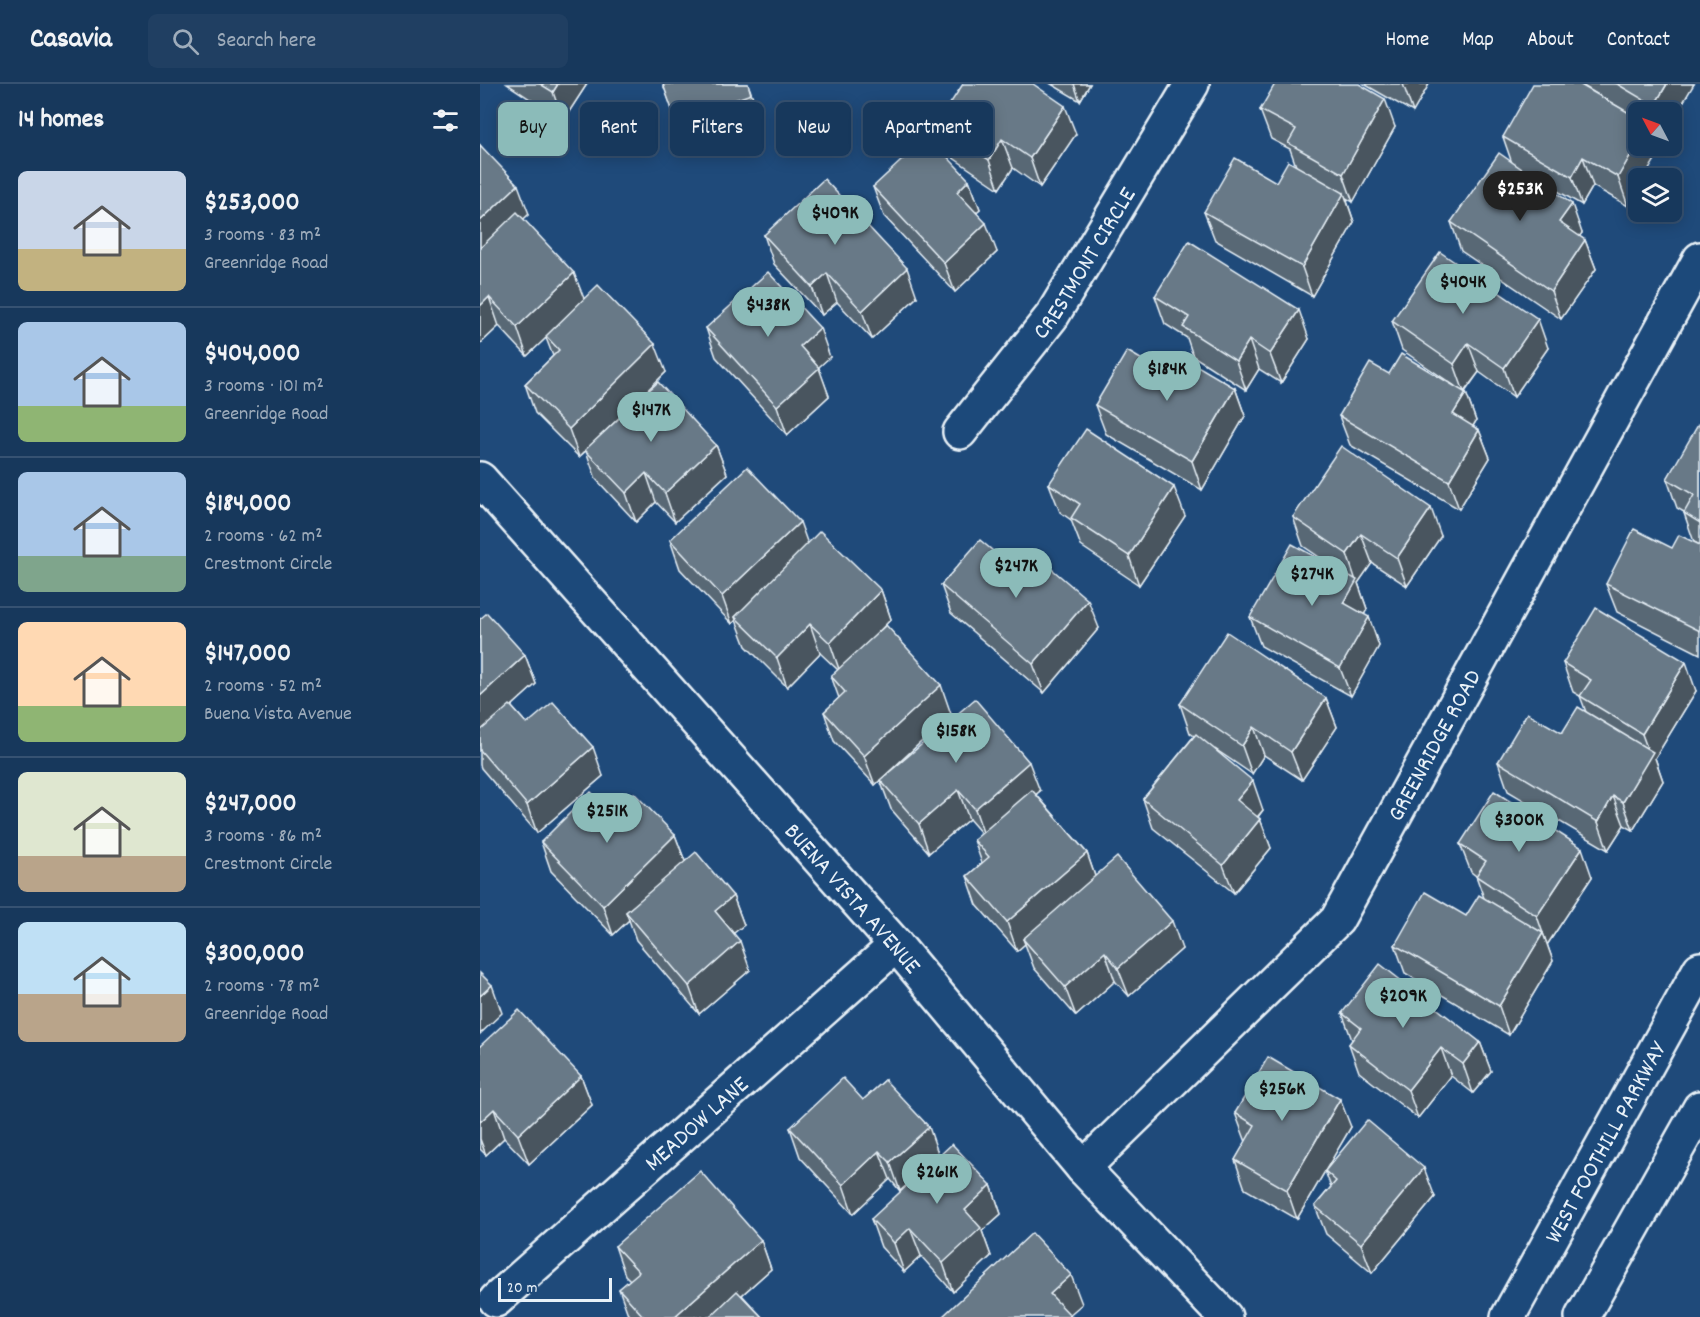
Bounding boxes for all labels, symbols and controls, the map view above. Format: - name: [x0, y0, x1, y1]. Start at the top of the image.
- search box: [148, 14, 568, 68]
- text: Casavia: [30, 21, 112, 61]
- icon: search: [169, 25, 202, 58]
- text: Search here: [217, 26, 316, 57]
- text: Home: [1385, 26, 1429, 56]
- text: Map: [1462, 26, 1494, 56]
- text: About: [1527, 26, 1574, 56]
- text: Contact: [1607, 26, 1670, 56]
- text: 14 homes: [18, 102, 104, 139]
- chip: Buy: [498, 102, 568, 156]
- chip: Rent: [580, 102, 658, 156]
- chip: Filters: [670, 102, 764, 156]
- chip: New: [776, 102, 851, 156]
- chip: Apartment: [863, 102, 993, 156]
- north arrow: [1628, 102, 1682, 156]
- map controls: [1628, 102, 1682, 222]
- icon: filters: [429, 104, 462, 137]
- button: layers: [1628, 168, 1682, 222]
- pin: $253K: [1478, 171, 1562, 222]
- text: $253K: [1497, 176, 1543, 204]
- street label: CRESTMONT CIRCLE: [1026, 182, 1146, 348]
- text: $253,000: [204, 185, 300, 222]
- icon: home: [66, 195, 138, 267]
- pin: $409K: [793, 195, 877, 246]
- text: $409K: [811, 200, 859, 228]
- text: 3 rooms · 83 m²: [204, 222, 321, 250]
- text: Greenridge Road: [204, 250, 328, 278]
- pin: $404K: [1421, 264, 1505, 315]
- text: $404K: [1440, 269, 1486, 297]
- pin: $438K: [726, 287, 810, 338]
- text: $438K: [746, 292, 790, 320]
- text: $404,000: [204, 336, 300, 373]
- icon: home: [66, 346, 138, 418]
- pin: $184K: [1125, 351, 1209, 402]
- text: $184K: [1147, 356, 1187, 384]
- text: 3 rooms · 101 m²: [204, 373, 324, 401]
- pin: $147K: [609, 392, 693, 443]
- text: $147K: [631, 397, 671, 425]
- text: Greenridge Road: [204, 401, 328, 429]
- text: $184,000: [204, 486, 292, 523]
- icon: home: [66, 496, 138, 568]
- text: 2 rooms · 62 m²: [204, 523, 323, 551]
- pin: $247K: [974, 548, 1058, 599]
- text: Crestmont Circle: [204, 551, 332, 579]
- text: $247K: [994, 553, 1038, 581]
- pin: $274K: [1270, 556, 1354, 607]
- text: $274K: [1290, 561, 1334, 589]
- text: $147,000: [204, 636, 291, 673]
- icon: home: [66, 646, 138, 718]
- street label: GREENRIDGE ROAD: [1380, 664, 1491, 828]
- text: 2 rooms · 52 m²: [204, 673, 322, 701]
- text: Buena Vista Avenue: [204, 701, 352, 729]
- pin: $158K: [914, 713, 998, 764]
- text: $158K: [935, 718, 977, 746]
- text: $247,000: [204, 786, 297, 823]
- pin: $251K: [565, 793, 649, 844]
- icon: home: [66, 796, 138, 868]
- text: $251K: [586, 798, 628, 826]
- pin: $300K: [1477, 802, 1561, 853]
- text: $300K: [1494, 807, 1544, 835]
- street label: BUENA VISTA AVENUE: [775, 817, 928, 983]
- text: 3 rooms · 86 m²: [204, 823, 322, 851]
- text: Crestmont Circle: [204, 851, 332, 879]
- text: $300,000: [204, 936, 305, 973]
- icon: home: [66, 946, 138, 1018]
- text: 2 rooms · 78 m²: [204, 973, 320, 1001]
- pin: $209K: [1361, 978, 1445, 1029]
- text: $209K: [1379, 983, 1427, 1011]
- text: Greenridge Road: [204, 1001, 328, 1029]
- street label: WEST FOOTHILL PARKWAY: [1538, 1035, 1677, 1250]
- street label: MEADOW LANE: [638, 1069, 757, 1181]
- pin: $256K: [1240, 1071, 1324, 1122]
- text: $256K: [1258, 1076, 1306, 1104]
- pin: $261K: [895, 1154, 979, 1205]
- text: $261K: [916, 1159, 958, 1187]
- scale bar: [498, 1275, 612, 1302]
- text: 20 m: [507, 1277, 537, 1300]

